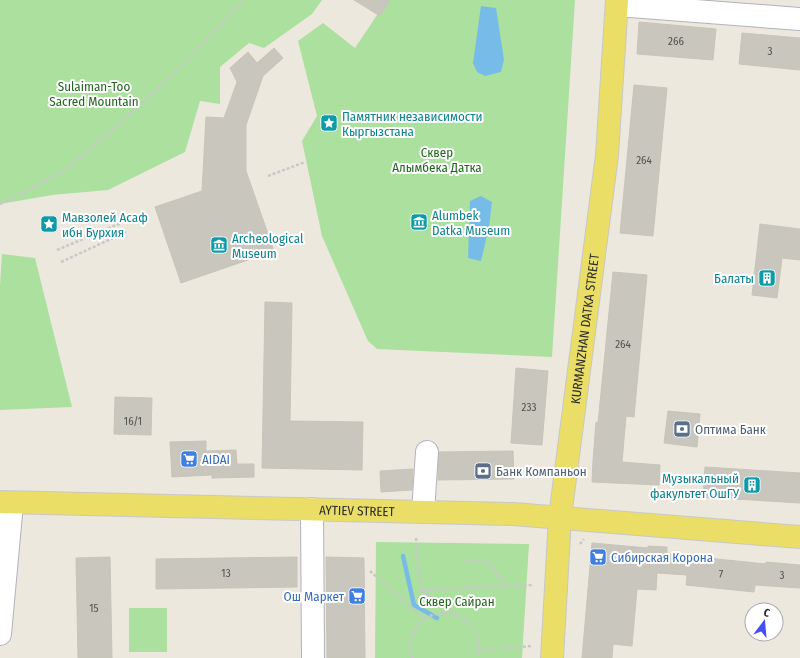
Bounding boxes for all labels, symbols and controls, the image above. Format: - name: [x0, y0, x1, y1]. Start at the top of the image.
- house number: 266: [668, 35, 684, 48]
- house number: 3: [768, 45, 773, 58]
- park label: Sulaiman-Too Sacred Mountain: [49, 79, 139, 109]
- place label: Памятник независимости Кыргызстана: [342, 109, 483, 139]
- place icon: Памятник независимости Кыргызстана: [319, 113, 339, 133]
- park label: Сквер Алымбека Датка: [392, 145, 482, 175]
- house number: 264: [636, 154, 652, 167]
- place label: Alumbek Datka Museum: [432, 208, 510, 238]
- place label: Мавзолей Асаф ибн Бурхия: [62, 210, 148, 240]
- museum icon: Alumbek Datka Museum: [409, 212, 429, 232]
- place icon: Мавзолей Асаф ибн Бурхия: [39, 214, 59, 234]
- place label: Archeological Museum: [232, 231, 304, 261]
- museum icon: Archeological Museum: [209, 235, 229, 255]
- street label: KURMANZHAN DATKA STREET: [568, 253, 602, 405]
- building icon: Балаты: [757, 268, 777, 288]
- place label: Балаты: [714, 271, 754, 286]
- house number: 264: [615, 338, 631, 351]
- house number: 233: [522, 401, 536, 414]
- house number: 16/1: [124, 415, 142, 428]
- bank icon: Оптима Банк: [672, 419, 692, 439]
- place label: Оптима Банк: [695, 422, 766, 437]
- supermarket icon: AIDAI: [179, 449, 199, 469]
- place label: AIDAI: [202, 452, 230, 467]
- bank icon: Банк Компаньон: [473, 461, 493, 481]
- place label: Банк Компаньон: [496, 464, 587, 479]
- place label: Музыкальный факультет ОшГУ: [650, 471, 740, 501]
- building icon: Музыкальный факультет ОшГУ: [742, 475, 762, 495]
- street label: AYTIEV STREET: [319, 502, 395, 519]
- supermarket icon: Сибирская Корона: [588, 547, 608, 567]
- place label: Сибирская Корона: [611, 550, 713, 565]
- house number: 13: [221, 567, 231, 580]
- house number: 7: [719, 568, 724, 581]
- house number: 3: [780, 569, 785, 582]
- supermarket icon: Ош Маркет: [347, 586, 367, 606]
- place label: Ош Маркет: [284, 589, 345, 604]
- park label: Сквер Сайран: [419, 594, 495, 609]
- house number: 15: [89, 602, 99, 615]
- north arrow: [744, 602, 784, 642]
- text: С: [762, 606, 771, 620]

